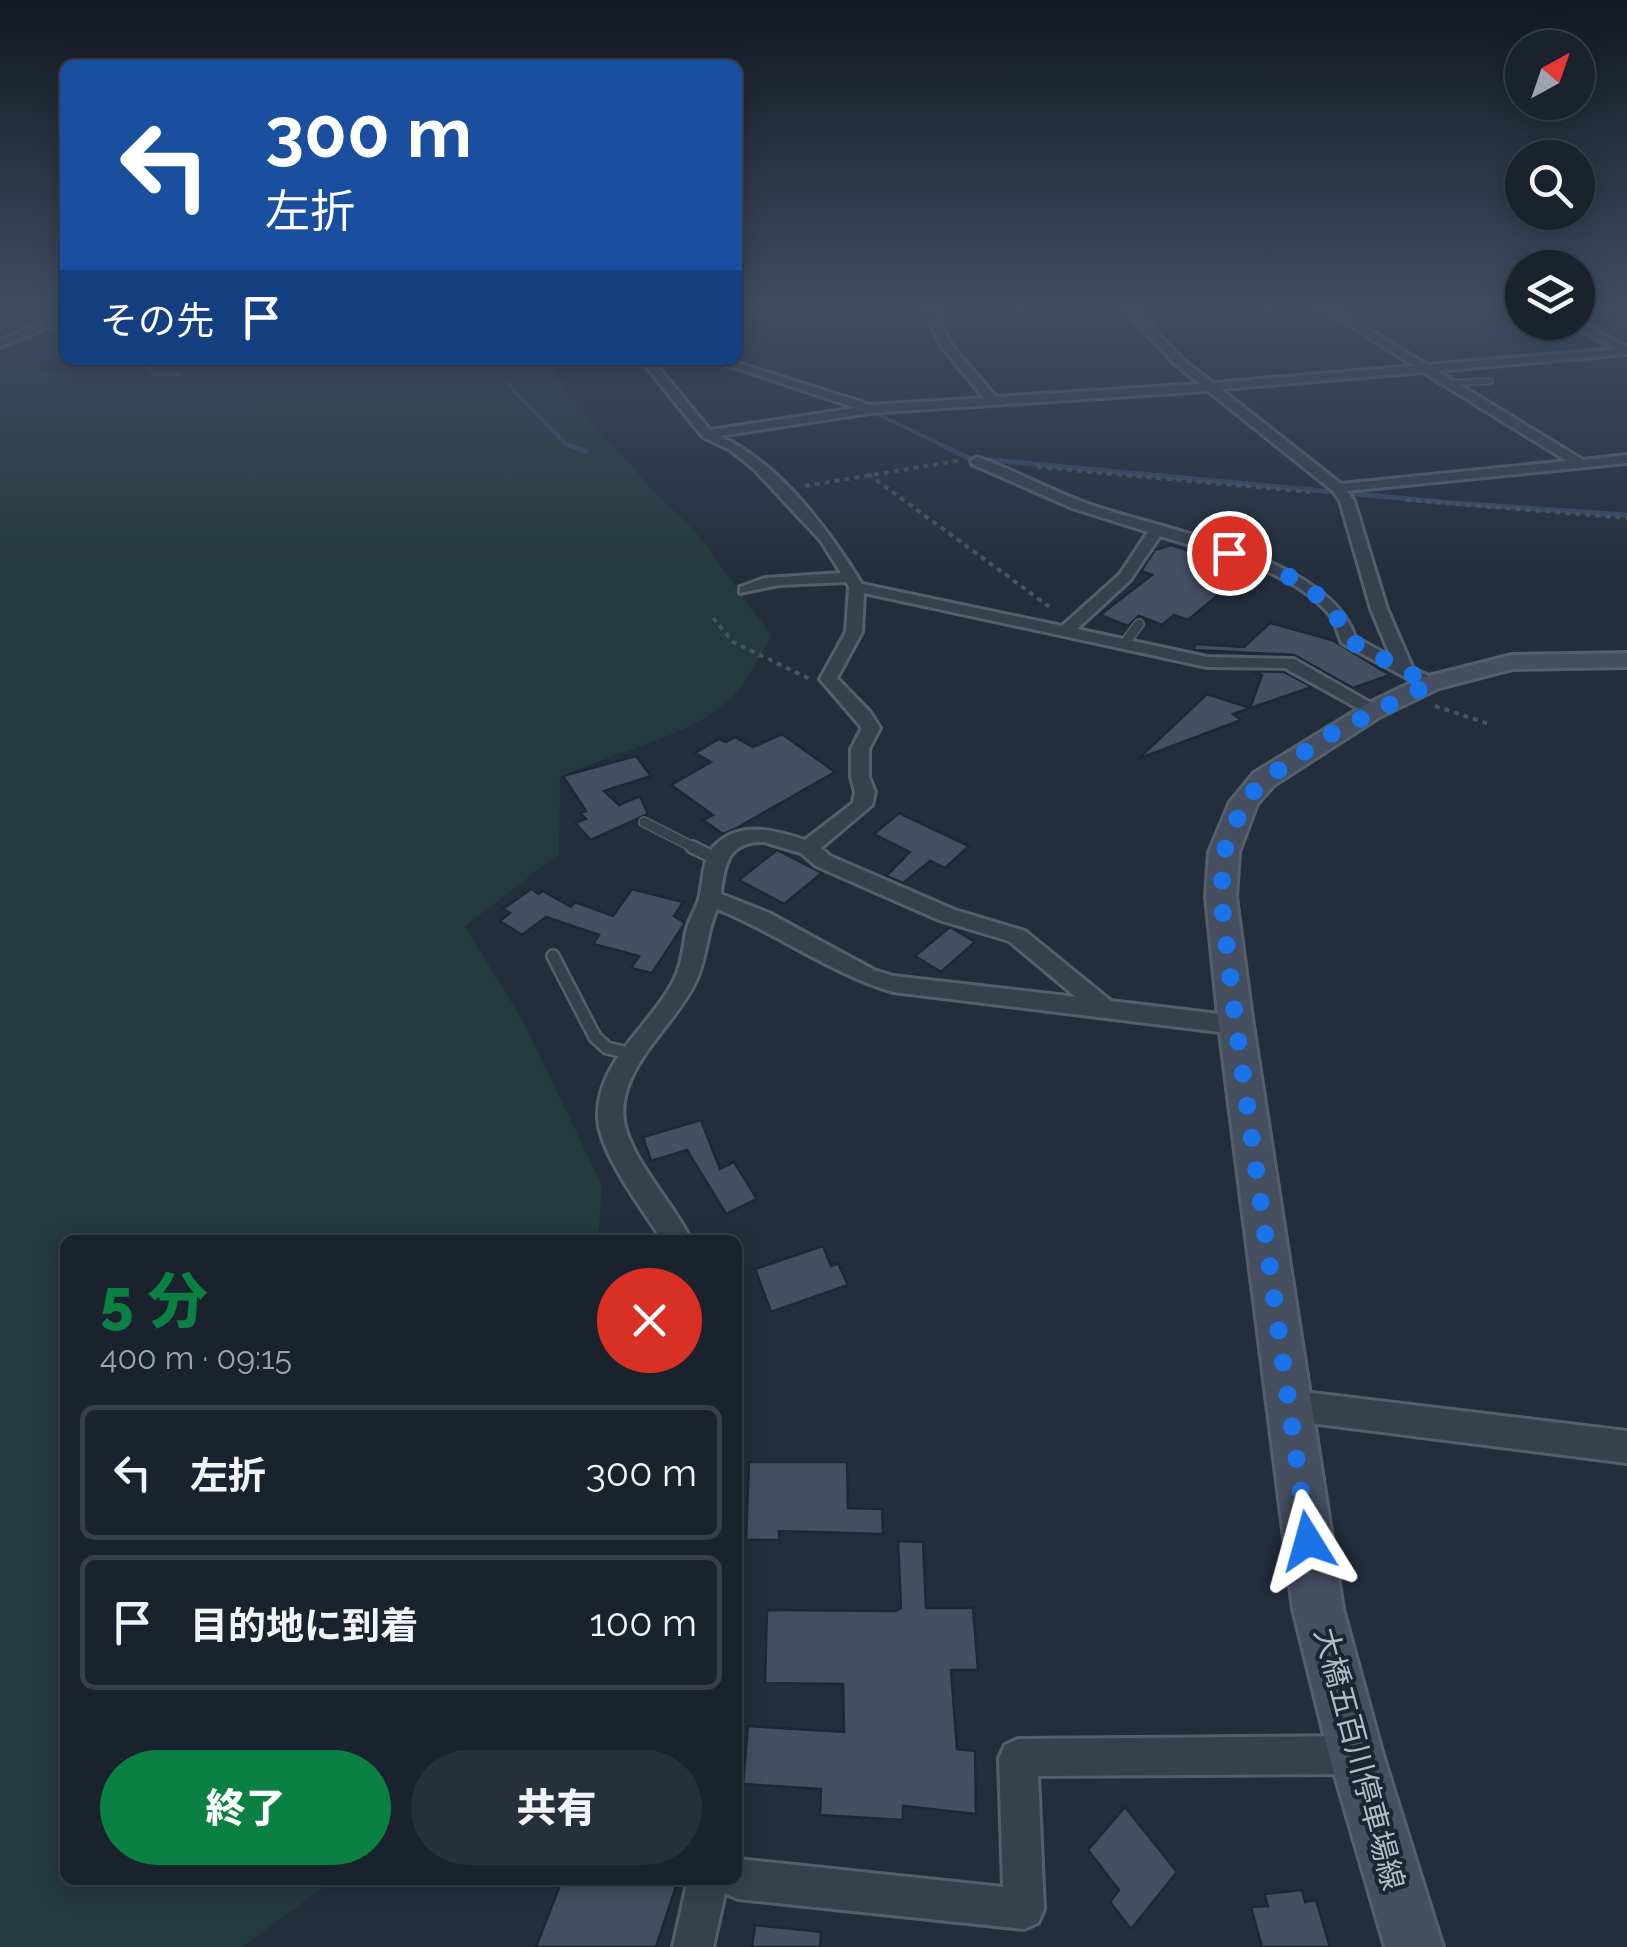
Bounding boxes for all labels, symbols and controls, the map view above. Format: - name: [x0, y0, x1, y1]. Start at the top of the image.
- north arrow: [1505, 30, 1595, 120]
- map controls: [1505, 30, 1595, 340]
- text: 300 m: [265, 91, 472, 173]
- icon: left: [100, 100, 230, 230]
- button: search: [1505, 140, 1595, 230]
- text: 左折: [265, 185, 355, 238]
- button: layers: [1505, 250, 1595, 340]
- icon: arrive: [234, 290, 289, 345]
- text: その先: [100, 298, 214, 343]
- pin: [1187, 511, 1272, 596]
- icon: arrive: [1202, 526, 1257, 581]
- text: 5 分: [100, 1266, 207, 1336]
- button: close: [597, 1268, 702, 1373]
- text: 400 m · 09:15: [100, 1339, 292, 1376]
- icon: left: [105, 1445, 160, 1500]
- text: 300 m: [586, 1450, 697, 1495]
- text: 左折: [190, 1453, 266, 1498]
- position arrow: [1256, 1489, 1360, 1593]
- icon: arrive: [105, 1595, 160, 1650]
- text: 100 m: [590, 1600, 697, 1645]
- text: 目的地に到着: [190, 1603, 418, 1648]
- street label: 大橋五百川停車場線: [1308, 1624, 1411, 1894]
- button: 終了: [100, 1750, 391, 1865]
- button: 共有: [411, 1750, 702, 1865]

